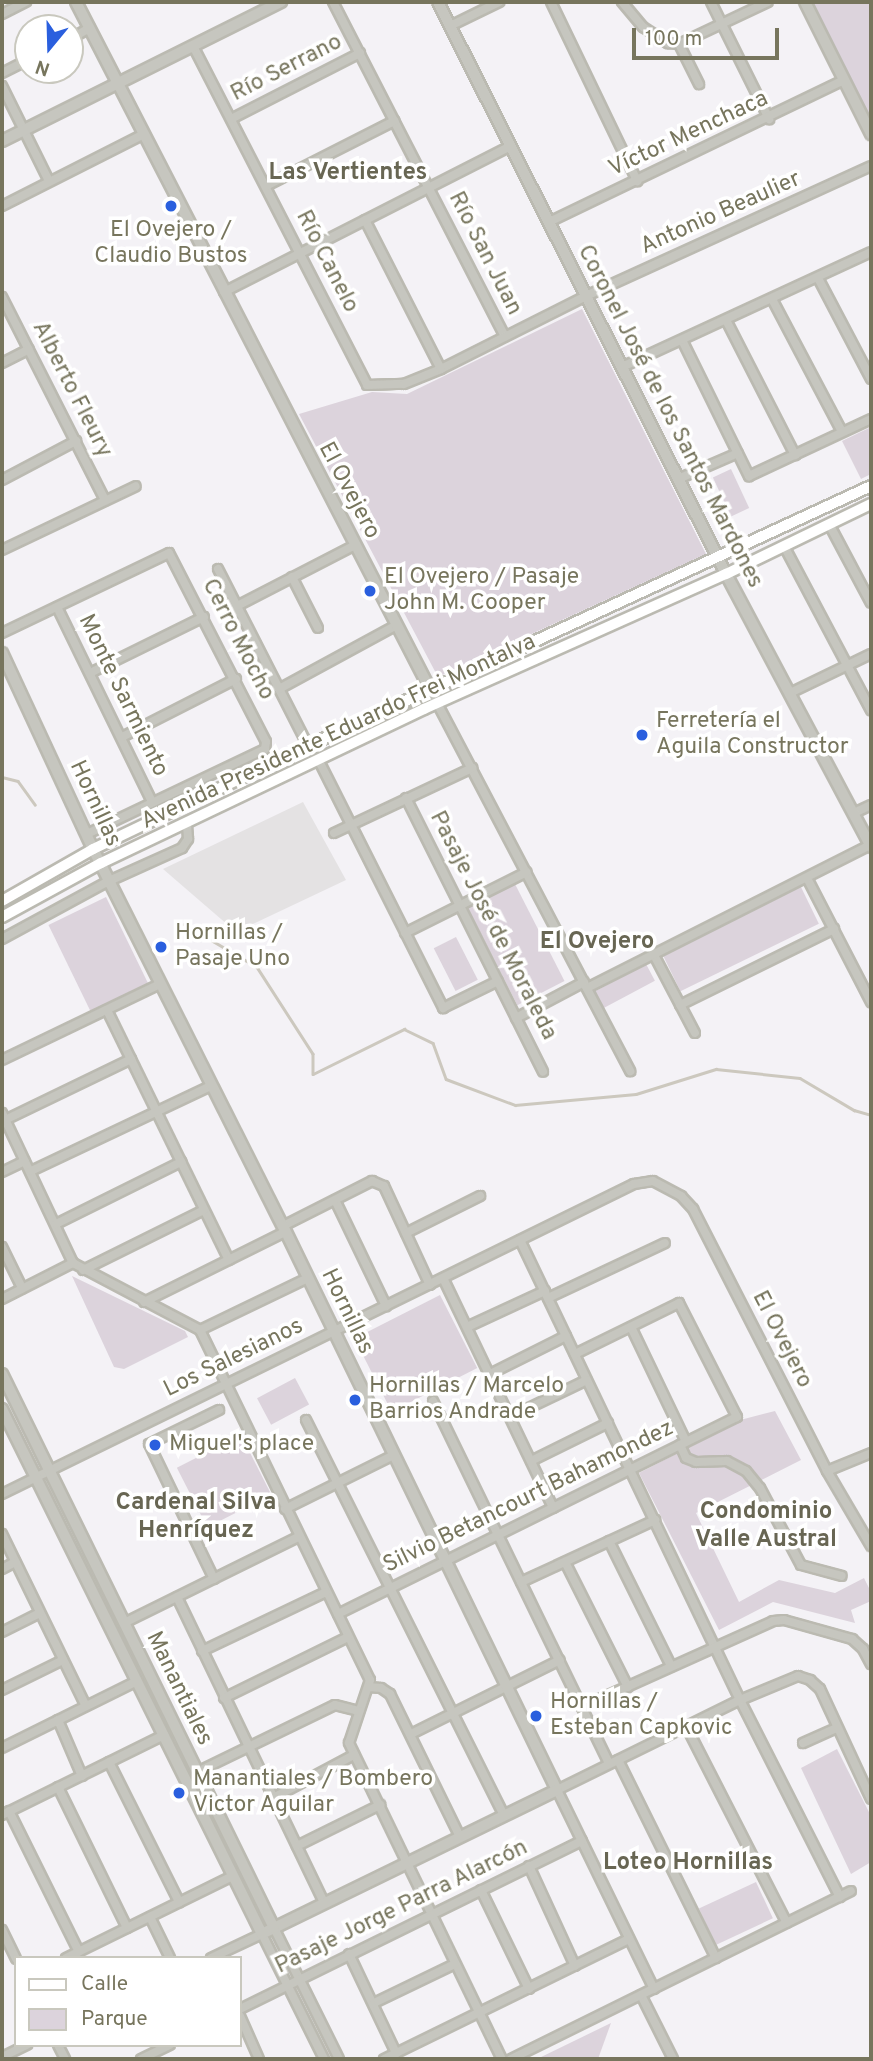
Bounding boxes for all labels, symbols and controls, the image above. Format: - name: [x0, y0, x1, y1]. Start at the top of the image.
- north arrow: [14, 14, 84, 84]
- scale bar: [635, 14, 782, 58]
- text: 100 m: [645, 26, 702, 53]
- street label: Río Serrano: [227, 29, 347, 109]
- text: N: [32, 53, 53, 81]
- street label: Víctor Menchaca: [605, 86, 773, 184]
- district label: Las Vertientes: [268, 160, 428, 188]
- street label: Antonio Beaulier: [637, 166, 805, 262]
- street label: Río San Juan: [441, 188, 527, 320]
- marker: El Ovejero / Claudio Bustos: [163, 198, 179, 214]
- street label: Río Canelo: [288, 206, 364, 318]
- place label: El Ovejero / Claudio Bustos: [94, 217, 248, 271]
- street label: Coronel José de los Santos Mardones: [570, 241, 768, 593]
- street label: Alberto Fleury: [25, 317, 117, 463]
- street label: El Ovejero: [311, 438, 385, 544]
- place label: El Ovejero / Pasaje John M. Cooper: [384, 564, 579, 618]
- street label: Cerro Mocho: [195, 575, 279, 705]
- marker: El Ovejero / Pasaje John M. Cooper: [362, 583, 378, 599]
- street label: Monte Sarmiento: [71, 610, 173, 782]
- street label: Avenida Presidente Eduardo Frei Montalva: [137, 629, 541, 837]
- place label: Ferretería el Aguila Constructor: [656, 708, 849, 762]
- marker: Ferretería el Aguila Constructor: [634, 727, 650, 743]
- street label: Hornillas: [62, 757, 126, 851]
- street label: Pasaje José de Moraleda: [422, 807, 562, 1045]
- place label: Hornillas / Pasaje Uno: [175, 920, 290, 974]
- district label: El Ovejero: [540, 929, 654, 957]
- marker: Hornillas / Pasaje Uno: [153, 939, 169, 955]
- street label: Hornillas: [314, 1265, 378, 1359]
- street label: El Ovejero: [745, 1287, 817, 1393]
- street label: Los Salesianos: [160, 1313, 308, 1405]
- place label: Hornillas / Marcelo Barrios Andrade: [369, 1373, 564, 1427]
- marker: Hornillas / Marcelo Barrios Andrade: [347, 1392, 363, 1408]
- street label: Silvio Betancourt Bahamondez: [379, 1416, 679, 1580]
- place label: Miguel's place: [169, 1431, 314, 1459]
- marker: Miguel's place: [147, 1437, 163, 1453]
- district label: Cardenal Silva Henríquez: [116, 1490, 276, 1546]
- district label: Condominio Valle Austral: [695, 1499, 837, 1555]
- street label: Manantiales: [139, 1627, 217, 1751]
- place label: Hornillas / Esteban Capkovic: [550, 1689, 732, 1743]
- marker: Hornillas / Esteban Capkovic: [528, 1708, 544, 1724]
- place label: Manantiales / Bombero Victor Aguilar: [193, 1766, 433, 1820]
- marker: Manantiales / Bombero Victor Aguilar: [171, 1785, 187, 1801]
- street label: Pasaje Jorge Parra Alarcón: [271, 1835, 533, 1981]
- district label: Loteo Hornillas: [603, 1850, 773, 1878]
- legend: [14, 1956, 242, 2047]
- text: Calle: [81, 1971, 128, 1998]
- text: Parque: [81, 2006, 148, 2033]

